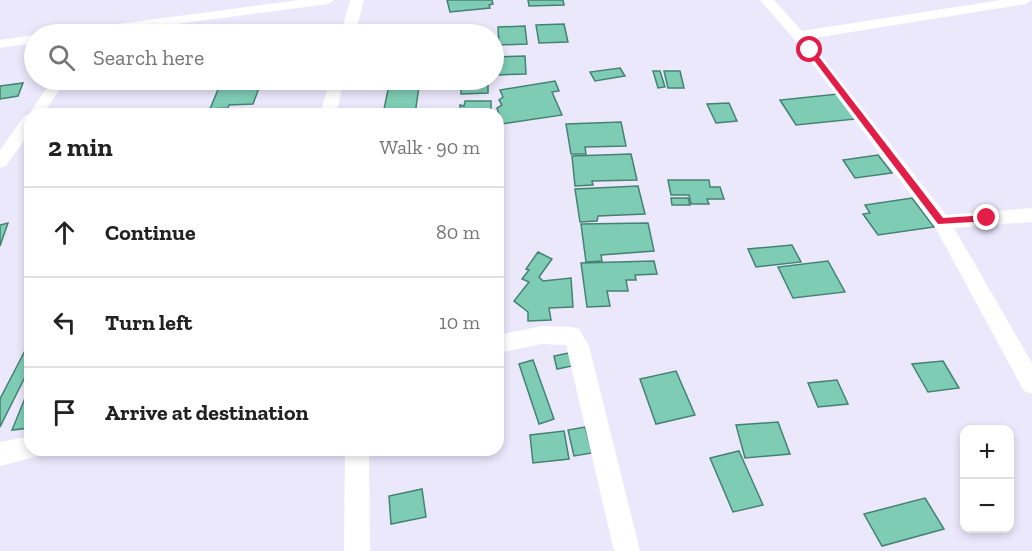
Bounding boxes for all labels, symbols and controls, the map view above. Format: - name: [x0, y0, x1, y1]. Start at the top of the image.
- search box: [24, 24, 504, 90]
- route start: [796, 36, 822, 62]
- icon: search: [45, 41, 78, 74]
- text: Search here: [93, 44, 204, 71]
- text: 2 min: [48, 131, 113, 163]
- text: Walk · 90 m: [379, 135, 480, 159]
- route end: [973, 204, 999, 230]
- icon: ahead: [48, 216, 81, 249]
- text: Continue: [105, 219, 196, 246]
- text: 80 m: [436, 220, 480, 244]
- icon: left: [48, 306, 81, 339]
- text: Turn left: [105, 309, 192, 336]
- text: 10 m: [439, 310, 480, 334]
- icon: arrive: [48, 396, 81, 429]
- text: Arrive at destination: [105, 399, 308, 426]
- map controls: [960, 425, 1014, 533]
- button: +: [960, 425, 1014, 479]
- button: −: [960, 479, 1014, 533]

